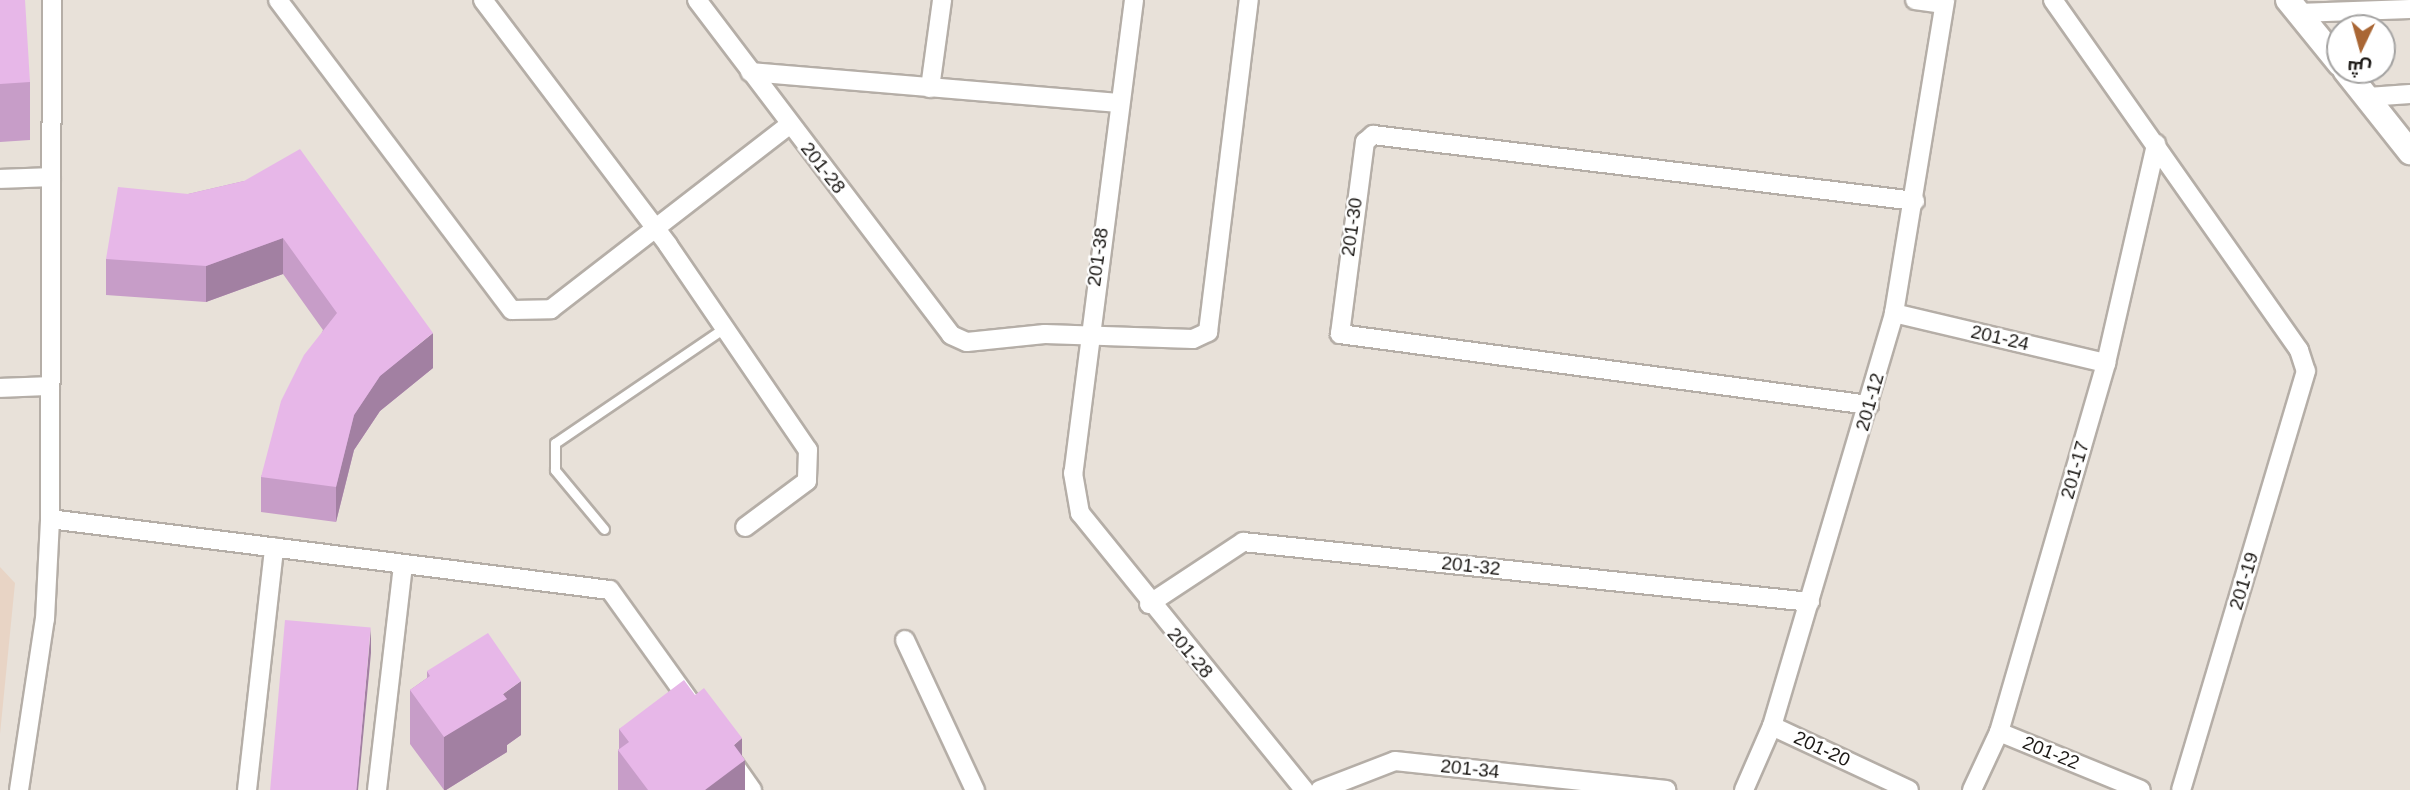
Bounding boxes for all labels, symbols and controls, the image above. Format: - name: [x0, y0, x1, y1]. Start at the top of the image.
- north arrow: [2326, 14, 2396, 84]
- text: ش: [2346, 57, 2372, 80]
- street label: 201-28: [796, 138, 850, 198]
- street label: 201-30: [1337, 196, 1367, 258]
- street label: 201-38: [1083, 226, 1113, 288]
- street label: 201-24: [1969, 320, 2031, 356]
- street label: 201-12: [1851, 370, 1889, 434]
- street label: 201-17: [2056, 438, 2094, 502]
- street label: 201-19: [2224, 549, 2264, 613]
- street label: 201-32: [1440, 552, 1502, 580]
- street label: 201-28: [1162, 623, 1218, 683]
- street label: 201-20: [1790, 726, 1854, 772]
- street label: 201-22: [2019, 731, 2083, 775]
- street label: 201-34: [1439, 755, 1501, 783]

